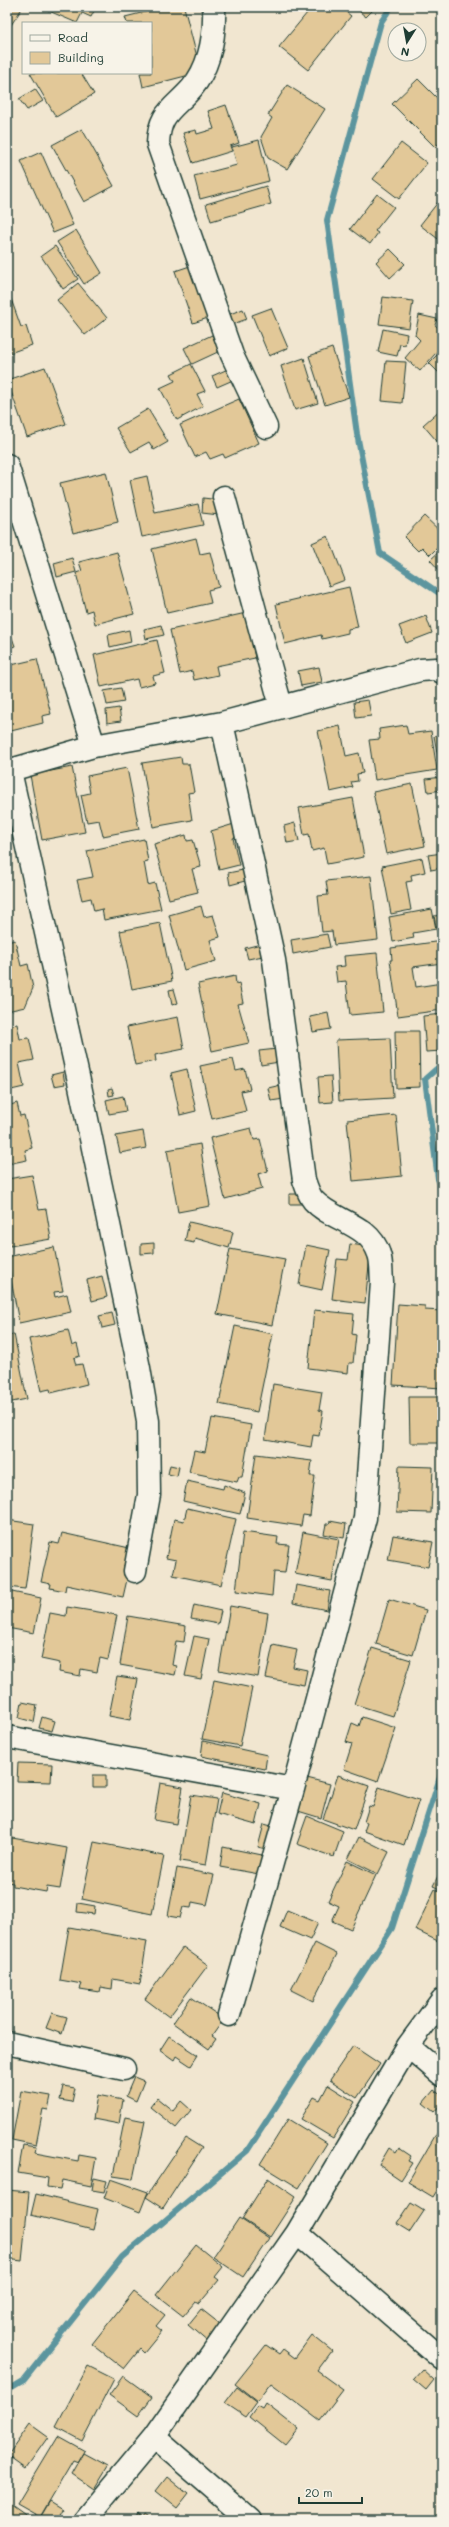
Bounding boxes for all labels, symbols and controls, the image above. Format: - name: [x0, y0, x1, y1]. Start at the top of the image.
- legend: [22, 22, 152, 74]
- north arrow: [387, 22, 427, 62]
- text: Road: [58, 29, 88, 45]
- text: N: [399, 44, 411, 60]
- text: Building: [58, 49, 104, 65]
- scale bar: [299, 2479, 362, 2505]
- text: 20 m: [305, 2484, 333, 2500]

